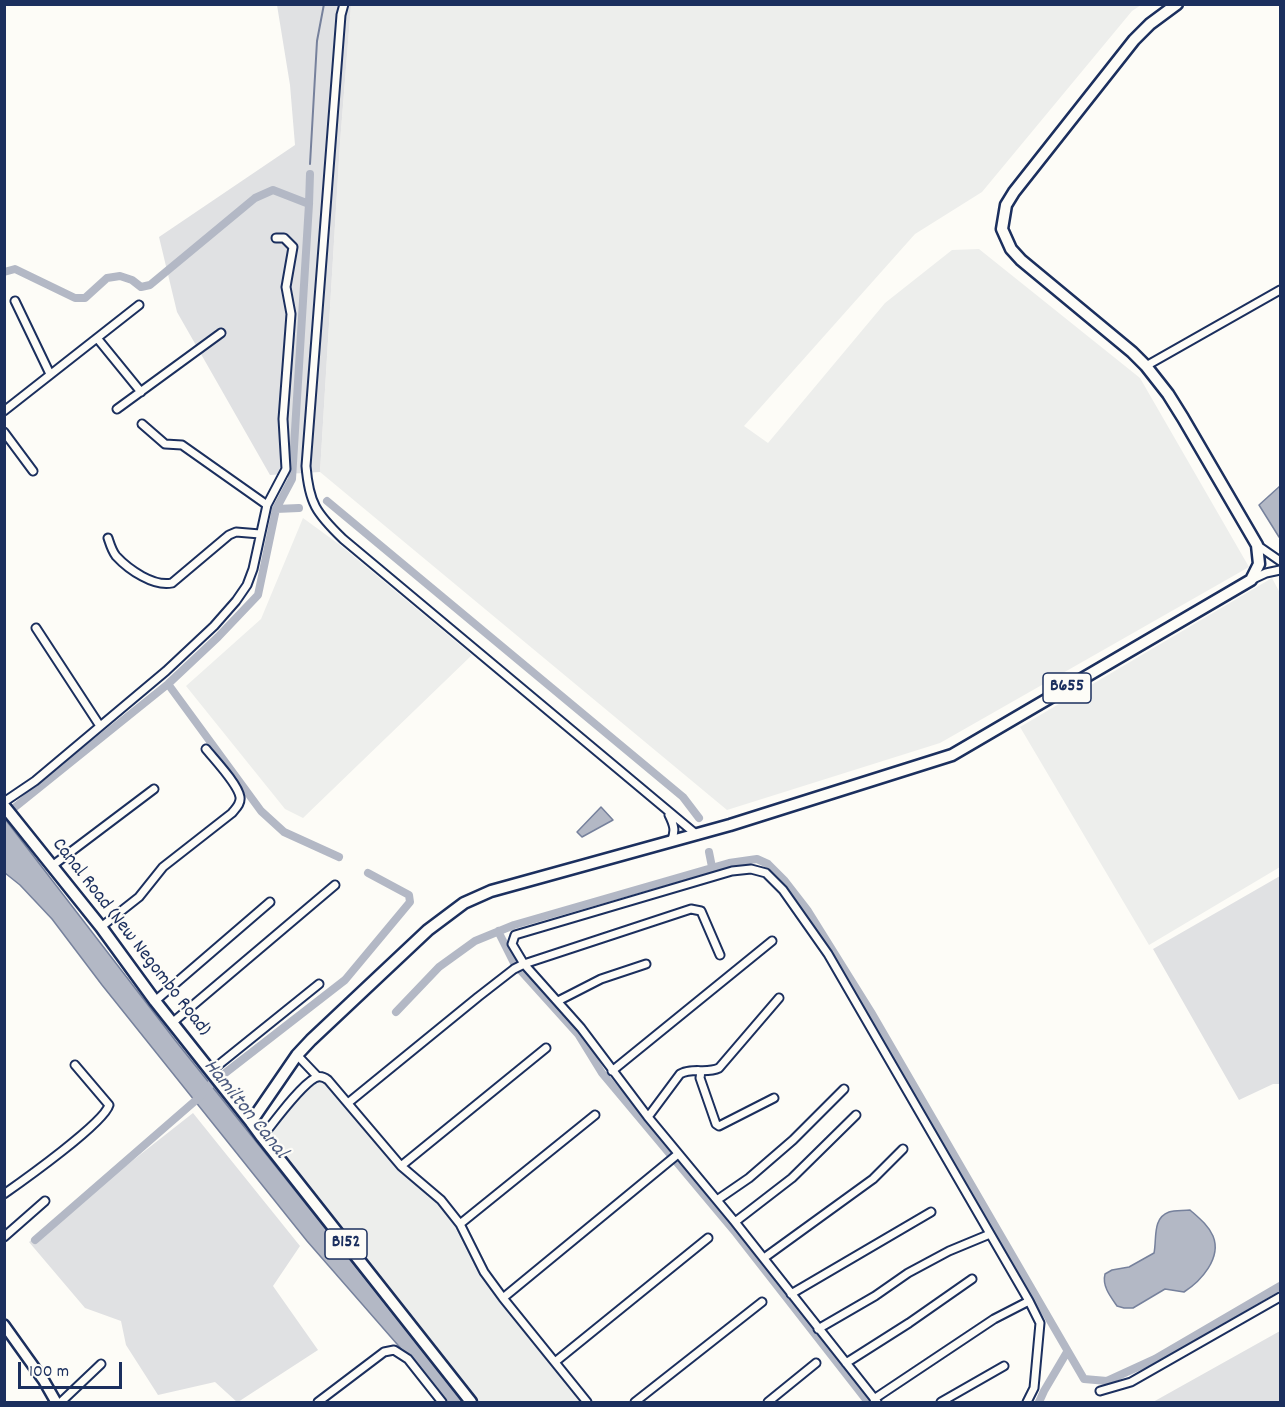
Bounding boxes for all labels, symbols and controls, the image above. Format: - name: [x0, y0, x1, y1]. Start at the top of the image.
- road number: B655: [1043, 673, 1091, 703]
- street label: Canal Road (New Negombo Road): [45, 834, 215, 1042]
- water label: Hamilton Canal: [196, 1055, 292, 1165]
- road number: B152: [325, 1229, 367, 1259]
- scale bar: [21, 1350, 124, 1388]
- text: 100 m: [29, 1360, 69, 1385]

